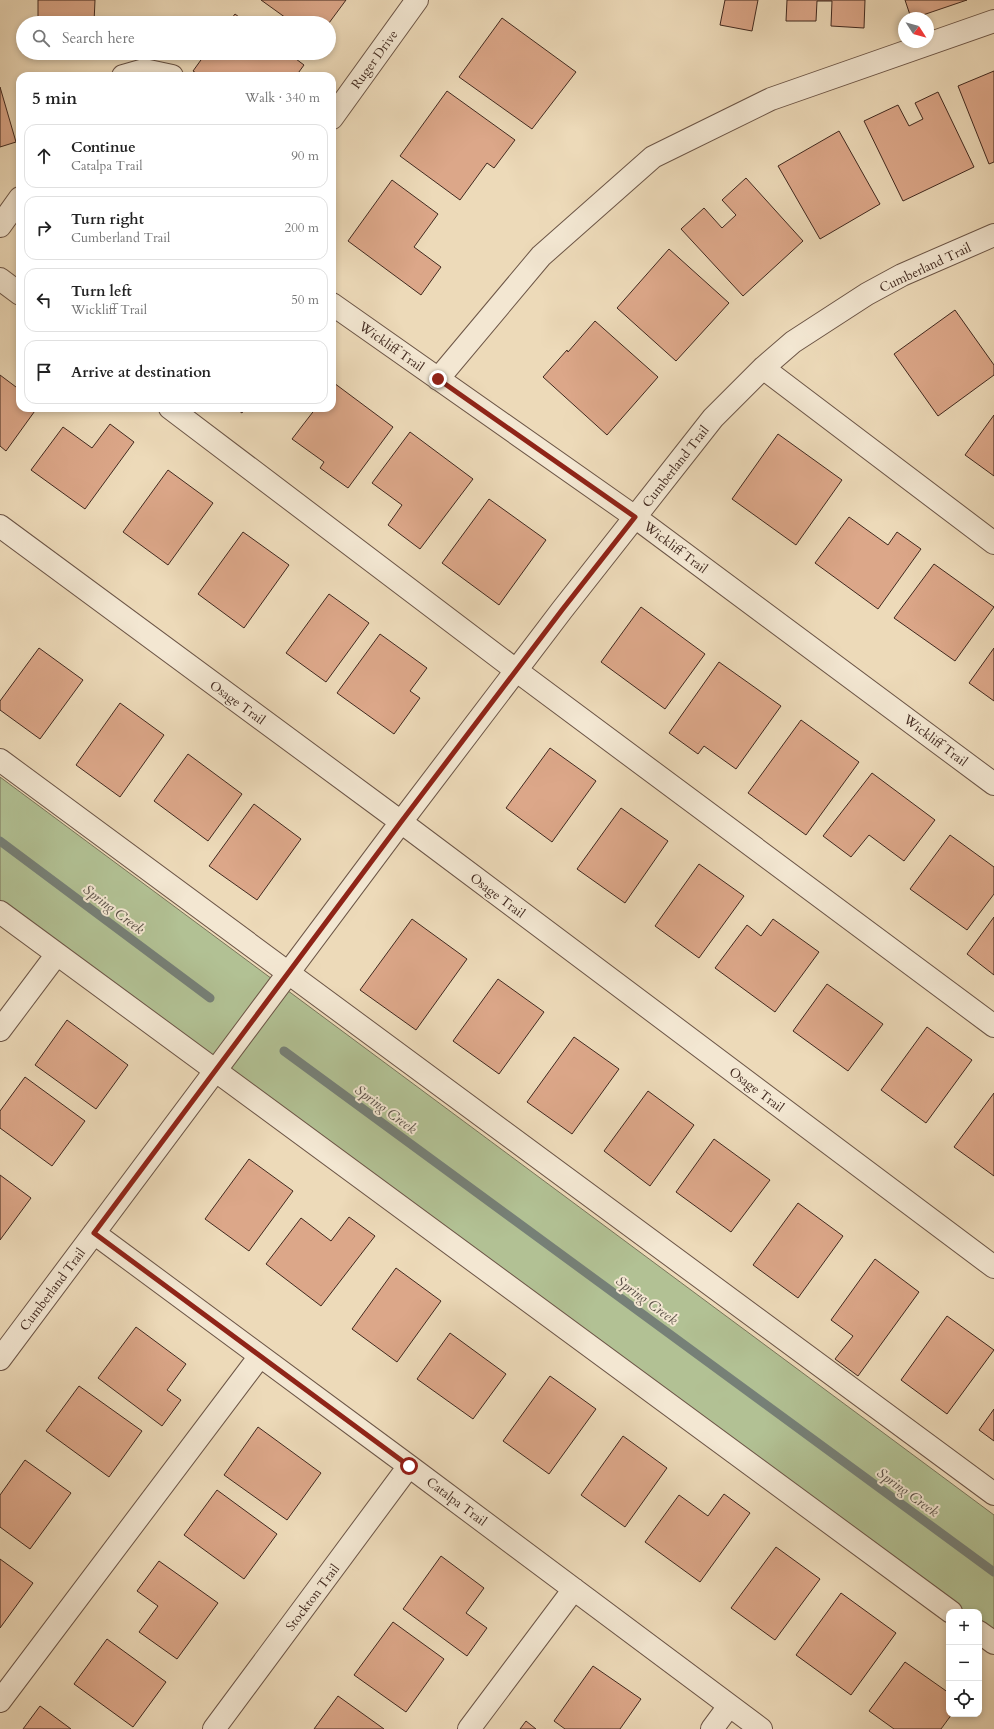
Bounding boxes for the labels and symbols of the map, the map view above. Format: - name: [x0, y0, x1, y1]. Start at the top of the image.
- north arrow: [898, 12, 934, 48]
- street label: Ruger Drive: [347, 26, 402, 93]
- street label: Cumberland Trail: [877, 238, 975, 297]
- street label: Wickliff Trail: [354, 317, 428, 376]
- route end: [429, 370, 447, 388]
- street label: Cumberland Trail: [638, 421, 714, 511]
- street label: Wickliff Trail: [639, 517, 712, 578]
- street label: Osage Trail: [206, 676, 269, 730]
- street label: Wickliff Trail: [899, 710, 972, 771]
- street label: Osage Trail: [466, 869, 529, 923]
- water label: Spring Creek: [79, 880, 148, 939]
- street label: Osage Trail: [725, 1063, 788, 1117]
- water label: Spring Creek: [351, 1081, 421, 1138]
- street label: Cumberland Trail: [16, 1244, 90, 1335]
- water label: Spring Creek: [612, 1272, 682, 1329]
- route start: [400, 1457, 418, 1475]
- water label: Spring Creek: [873, 1464, 943, 1521]
- street label: Catalpa Trail: [422, 1473, 491, 1531]
- street label: Stockton Trail: [282, 1560, 344, 1635]

